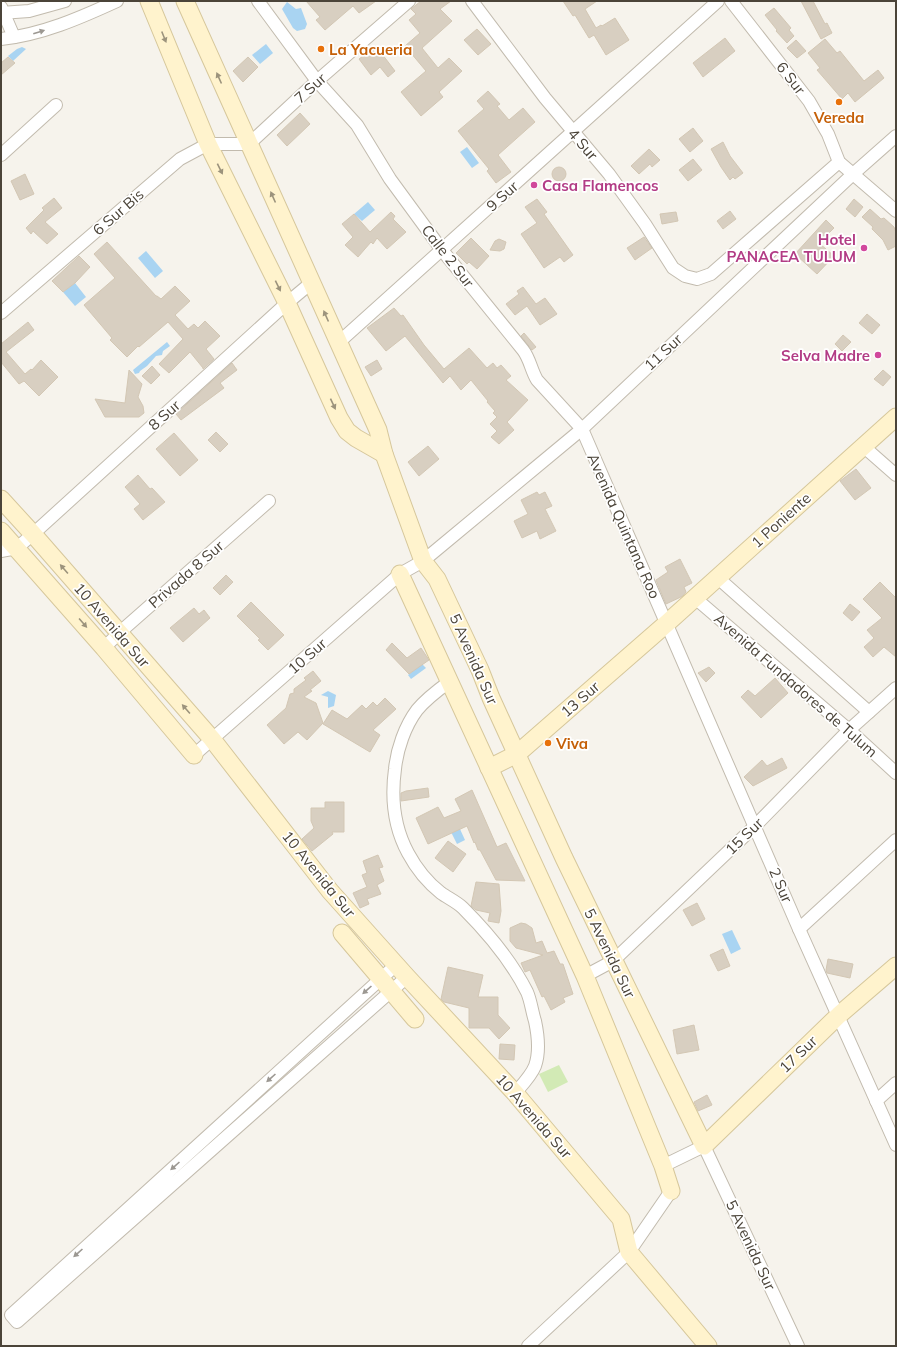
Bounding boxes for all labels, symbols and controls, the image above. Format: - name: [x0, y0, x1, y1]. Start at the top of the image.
- one-way arrow: [33, 29, 45, 35]
- one-way arrow: [161, 32, 167, 44]
- place label: La Yacueria: [329, 40, 412, 59]
- marker: La Yacueria: [316, 44, 326, 54]
- street label: 6 Sur: [772, 58, 810, 99]
- street label: 7 Sur: [290, 68, 330, 107]
- one-way arrow: [216, 72, 222, 84]
- marker: Vereda: [834, 97, 844, 107]
- place label: Vereda: [813, 108, 864, 127]
- street label: 4 Sur: [564, 124, 602, 164]
- one-way arrow: [217, 164, 223, 175]
- street label: 9 Sur: [482, 176, 522, 215]
- place label: Casa Flamencos: [542, 176, 659, 195]
- marker: Casa Flamencos: [529, 180, 539, 190]
- street label: 6 Sur Bis: [89, 185, 147, 239]
- one-way arrow: [269, 191, 276, 203]
- street label: Calle 2 Sur: [418, 221, 479, 292]
- place label: Hotel PANACEA TULUM: [727, 230, 856, 266]
- marker: Hotel PANACEA TULUM: [859, 243, 869, 253]
- one-way arrow: [275, 280, 281, 292]
- one-way arrow: [323, 310, 329, 321]
- street label: 11 Sur: [640, 329, 686, 374]
- place label: Selva Madre: [781, 346, 870, 365]
- marker: Selva Madre: [873, 350, 883, 360]
- street label: 8 Sur: [144, 395, 184, 434]
- one-way arrow: [330, 398, 336, 409]
- street label: Avenida Quintana Roo: [583, 451, 665, 601]
- street label: 1 Poniente: [747, 488, 815, 552]
- street label: Privada 8 Sur: [144, 536, 228, 612]
- one-way arrow: [60, 565, 69, 574]
- street label: 10 Avenida Sur: [70, 579, 154, 672]
- street label: Avenida Fundadores de Tulum: [710, 609, 882, 761]
- street label: 5 Avenida Sur: [446, 611, 503, 708]
- one-way arrow: [78, 618, 87, 628]
- street label: 10 Sur: [284, 634, 331, 678]
- street label: 13 Sur: [557, 677, 604, 721]
- one-way arrow: [182, 704, 191, 715]
- place label: Viva: [555, 734, 588, 753]
- marker: Viva: [543, 738, 553, 748]
- street label: 15 Sur: [721, 813, 767, 859]
- street label: 10 Avenida Sur: [278, 827, 360, 922]
- street label: 2 Sur: [765, 865, 797, 906]
- street label: 5 Avenida Sur: [580, 905, 640, 1001]
- one-way arrow: [362, 986, 372, 995]
- street label: 17 Sur: [775, 1031, 821, 1077]
- street label: 10 Avenida Sur: [492, 1070, 576, 1163]
- one-way arrow: [266, 1073, 275, 1082]
- one-way arrow: [169, 1161, 180, 1170]
- street label: 5 Avenida Sur: [722, 1197, 780, 1294]
- one-way arrow: [74, 1248, 83, 1257]

